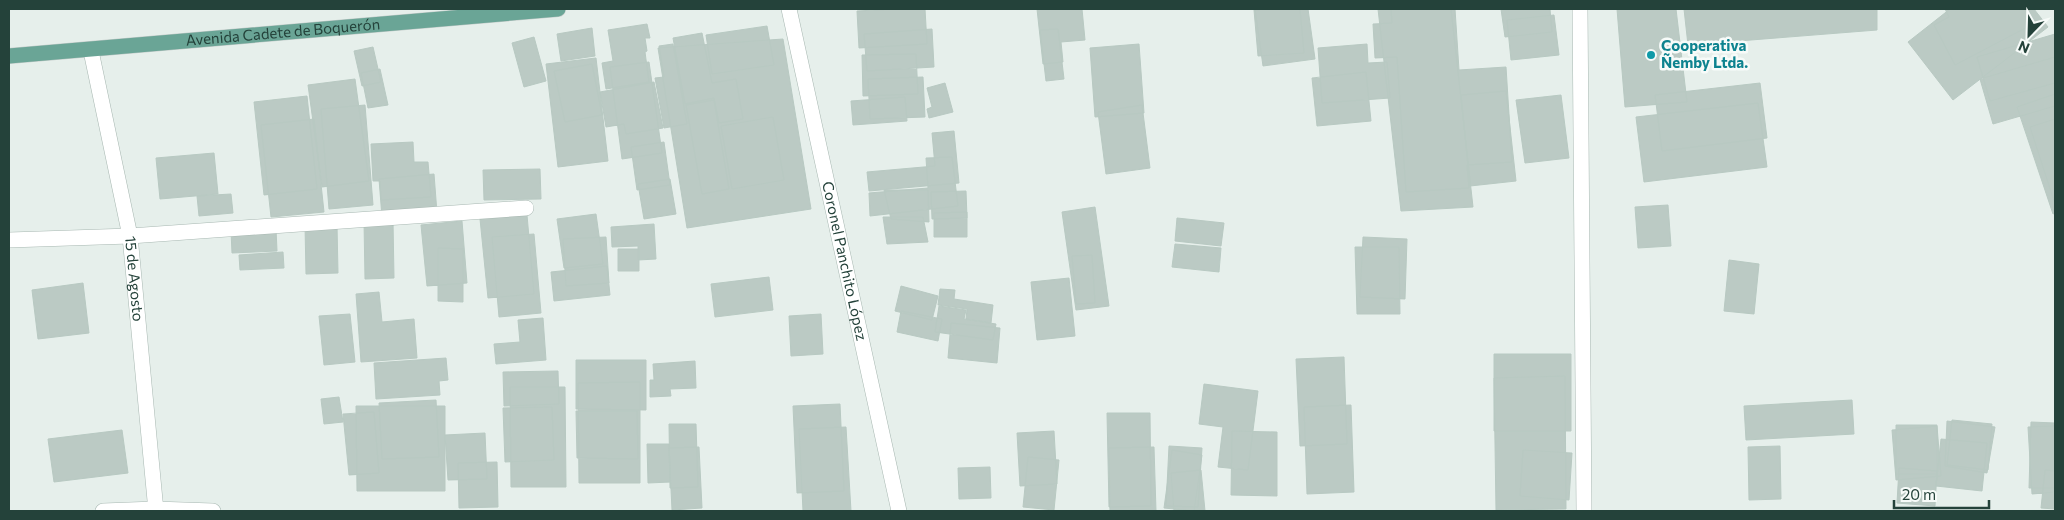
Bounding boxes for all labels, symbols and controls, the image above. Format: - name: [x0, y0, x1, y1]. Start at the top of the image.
- north arrow: [2004, 10, 2054, 60]
- street label: Avenida Cadete de Boquerón: [185, 14, 381, 49]
- place label: Cooperativa Ñemby Ltda.: [1661, 36, 1748, 71]
- text: N: [2016, 38, 2032, 57]
- marker: Cooperativa Ñemby Ltda.: [1645, 49, 1657, 61]
- street label: Coronel Panchito López: [819, 179, 871, 342]
- street label: 15 de Agosto: [122, 235, 148, 322]
- scale bar: [1894, 478, 1989, 510]
- text: 20 m: [1902, 485, 1936, 503]

